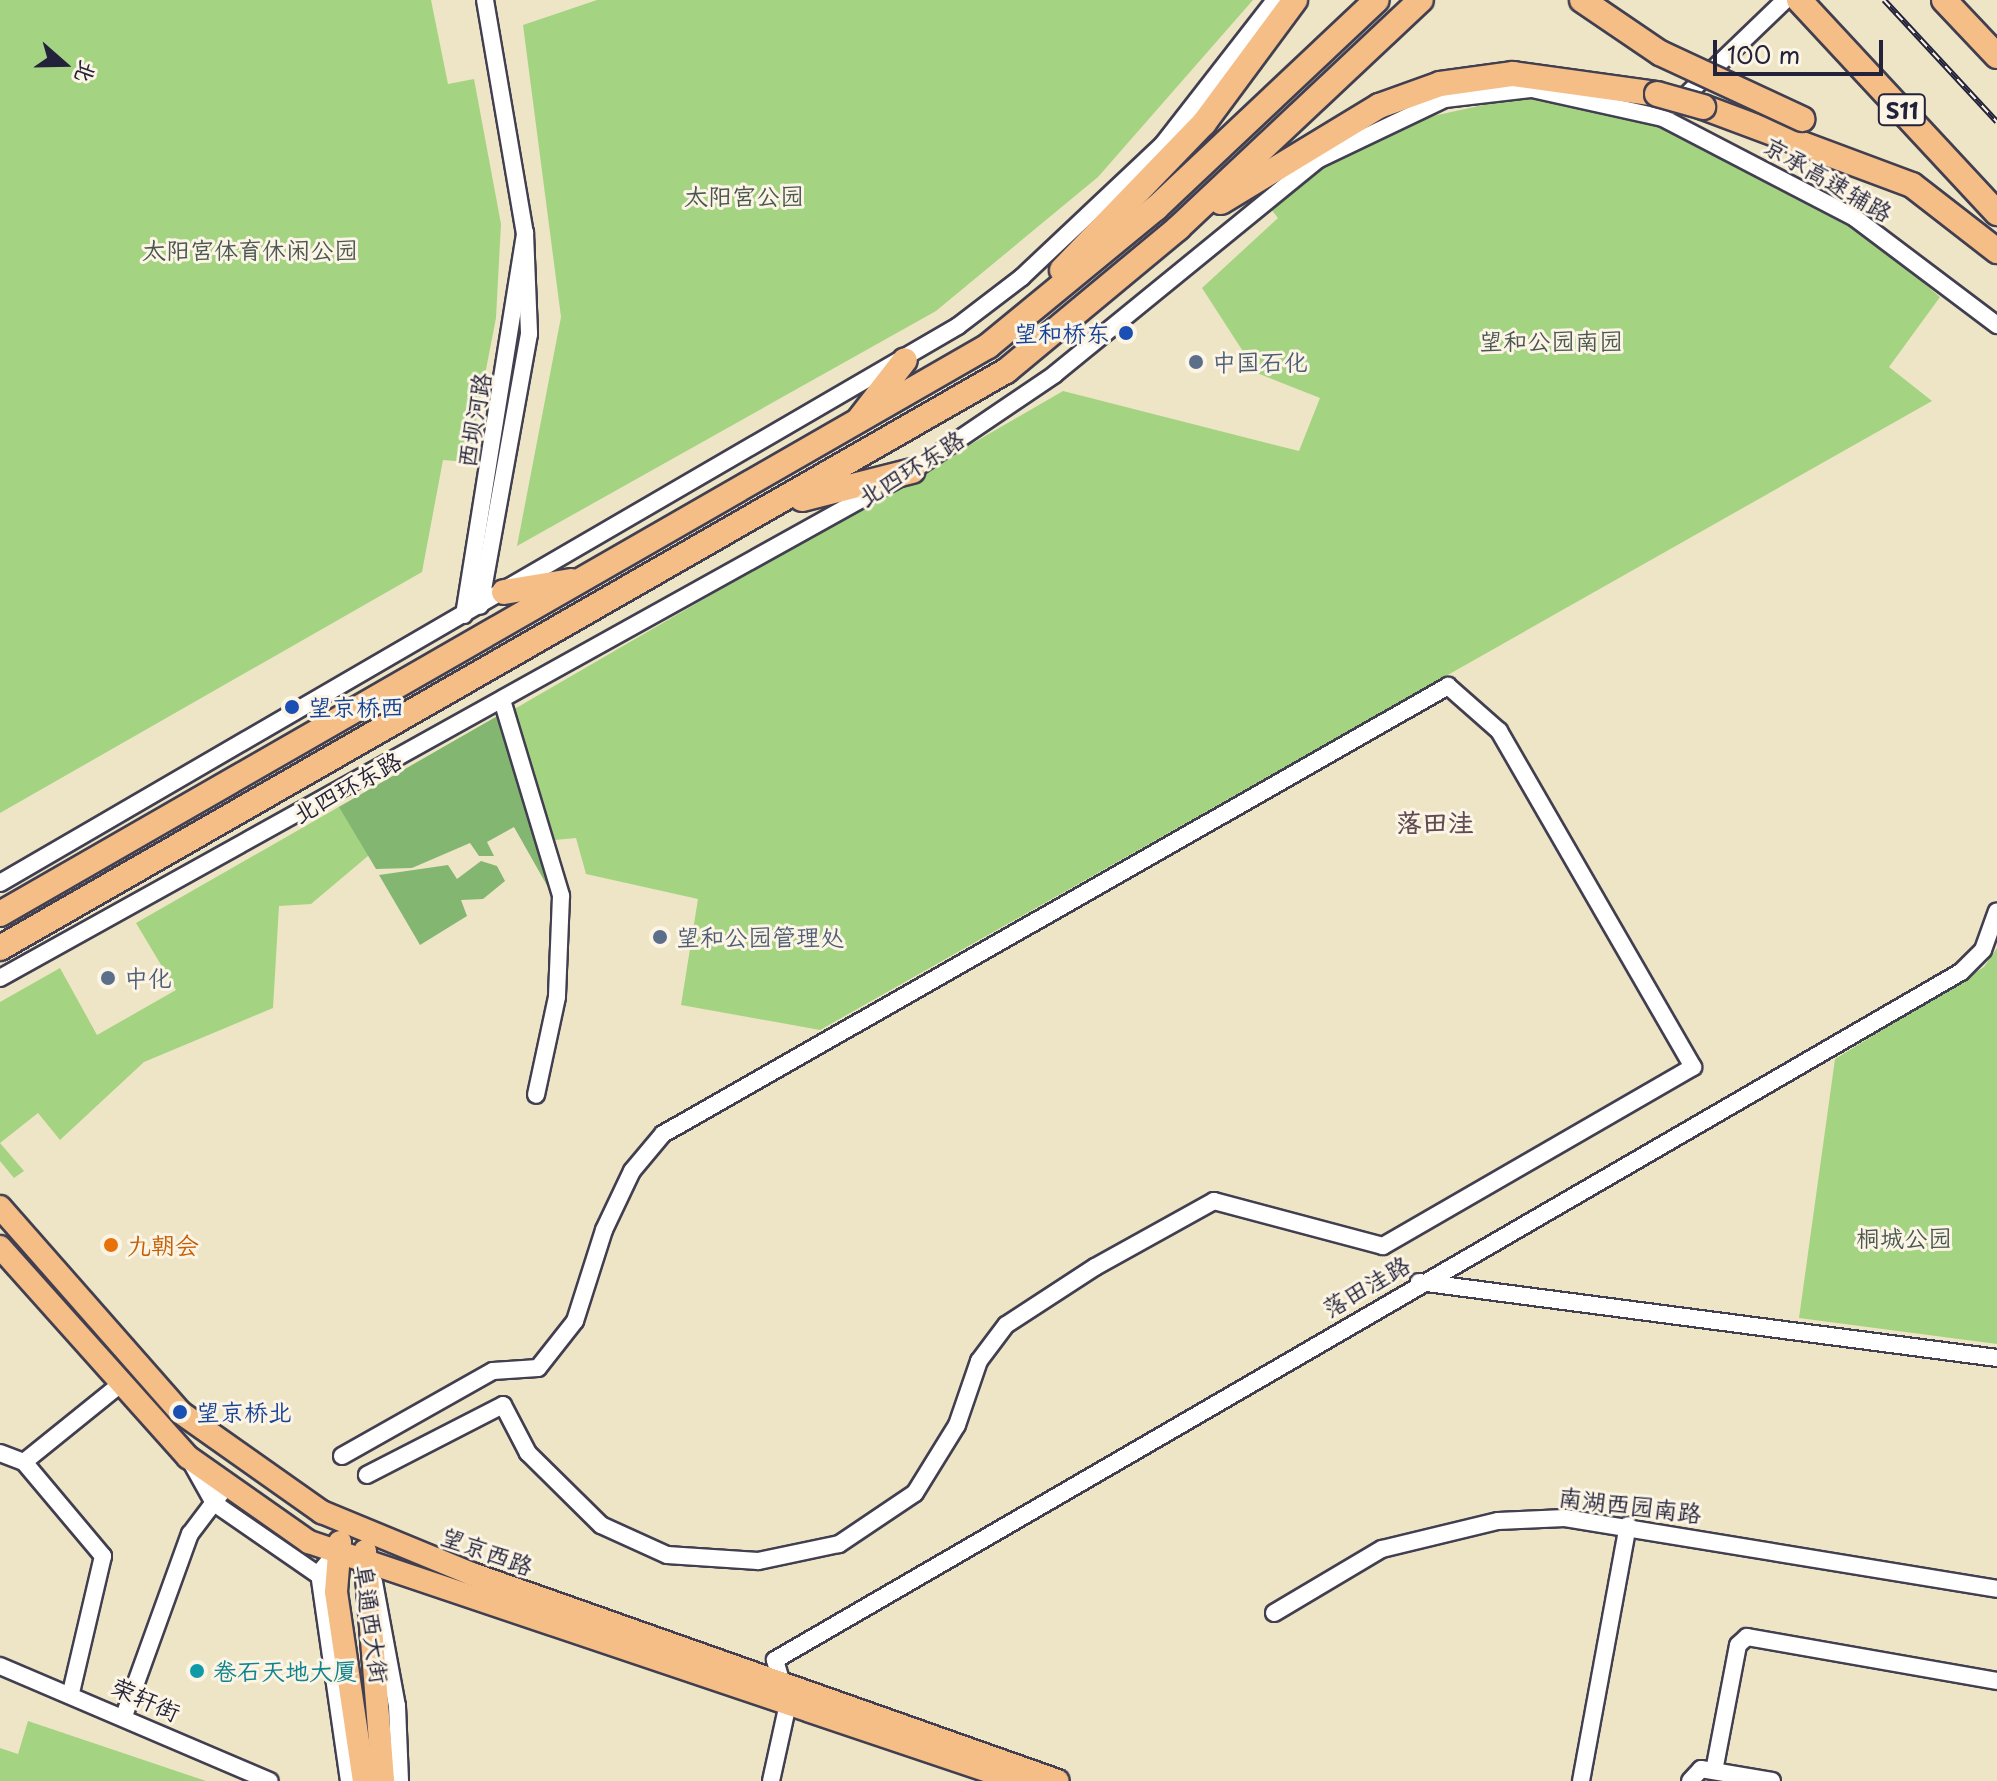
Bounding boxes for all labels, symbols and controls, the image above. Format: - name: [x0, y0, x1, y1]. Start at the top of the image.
- north arrow: [24, 24, 104, 104]
- scale bar: [1717, 24, 1887, 74]
- text: 100 m: [1727, 36, 1800, 72]
- text: 北: [68, 56, 106, 88]
- road number: S11: [1876, 92, 1928, 128]
- street label: 京承高速辅路: [1758, 131, 1898, 227]
- park label: 太阳宫公园: [684, 182, 804, 210]
- park label: 太阳宫体育休闲公园: [142, 236, 358, 264]
- place label: 望和桥东: [1014, 319, 1110, 347]
- marker: 望和桥东: [1117, 324, 1135, 342]
- park label: 望和公园南园: [1479, 327, 1623, 355]
- place label: 中国石化: [1212, 348, 1308, 376]
- marker: 中国石化: [1187, 353, 1205, 371]
- street label: 西坝河路: [451, 370, 497, 470]
- street label: 北四环东路: [852, 424, 970, 512]
- place label: 望京桥西: [308, 693, 404, 721]
- marker: 望京桥西: [283, 698, 301, 716]
- street label: 北四环东路: [288, 745, 406, 829]
- district label: 落田洼: [1396, 806, 1474, 838]
- place label: 望和公园管理处: [676, 923, 844, 951]
- marker: 望和公园管理处: [651, 928, 669, 946]
- place label: 中化: [124, 964, 172, 992]
- marker: 中化: [99, 969, 117, 987]
- park label: 桐城公园: [1856, 1224, 1952, 1252]
- place label: 九朝会: [127, 1231, 199, 1259]
- marker: 九朝会: [102, 1236, 120, 1254]
- street label: 落田洼路: [1317, 1250, 1415, 1322]
- place label: 望京桥北: [196, 1398, 292, 1426]
- marker: 望京桥北: [171, 1403, 189, 1421]
- street label: 南湖西园南路: [1557, 1482, 1703, 1528]
- street label: 望京西路: [437, 1521, 537, 1581]
- street label: 阜通西大街: [349, 1563, 395, 1685]
- place label: 卷石天地大厦: [213, 1657, 357, 1685]
- marker: 卷石天地大厦: [188, 1662, 206, 1680]
- street label: 荣轩街: [107, 1671, 185, 1727]

